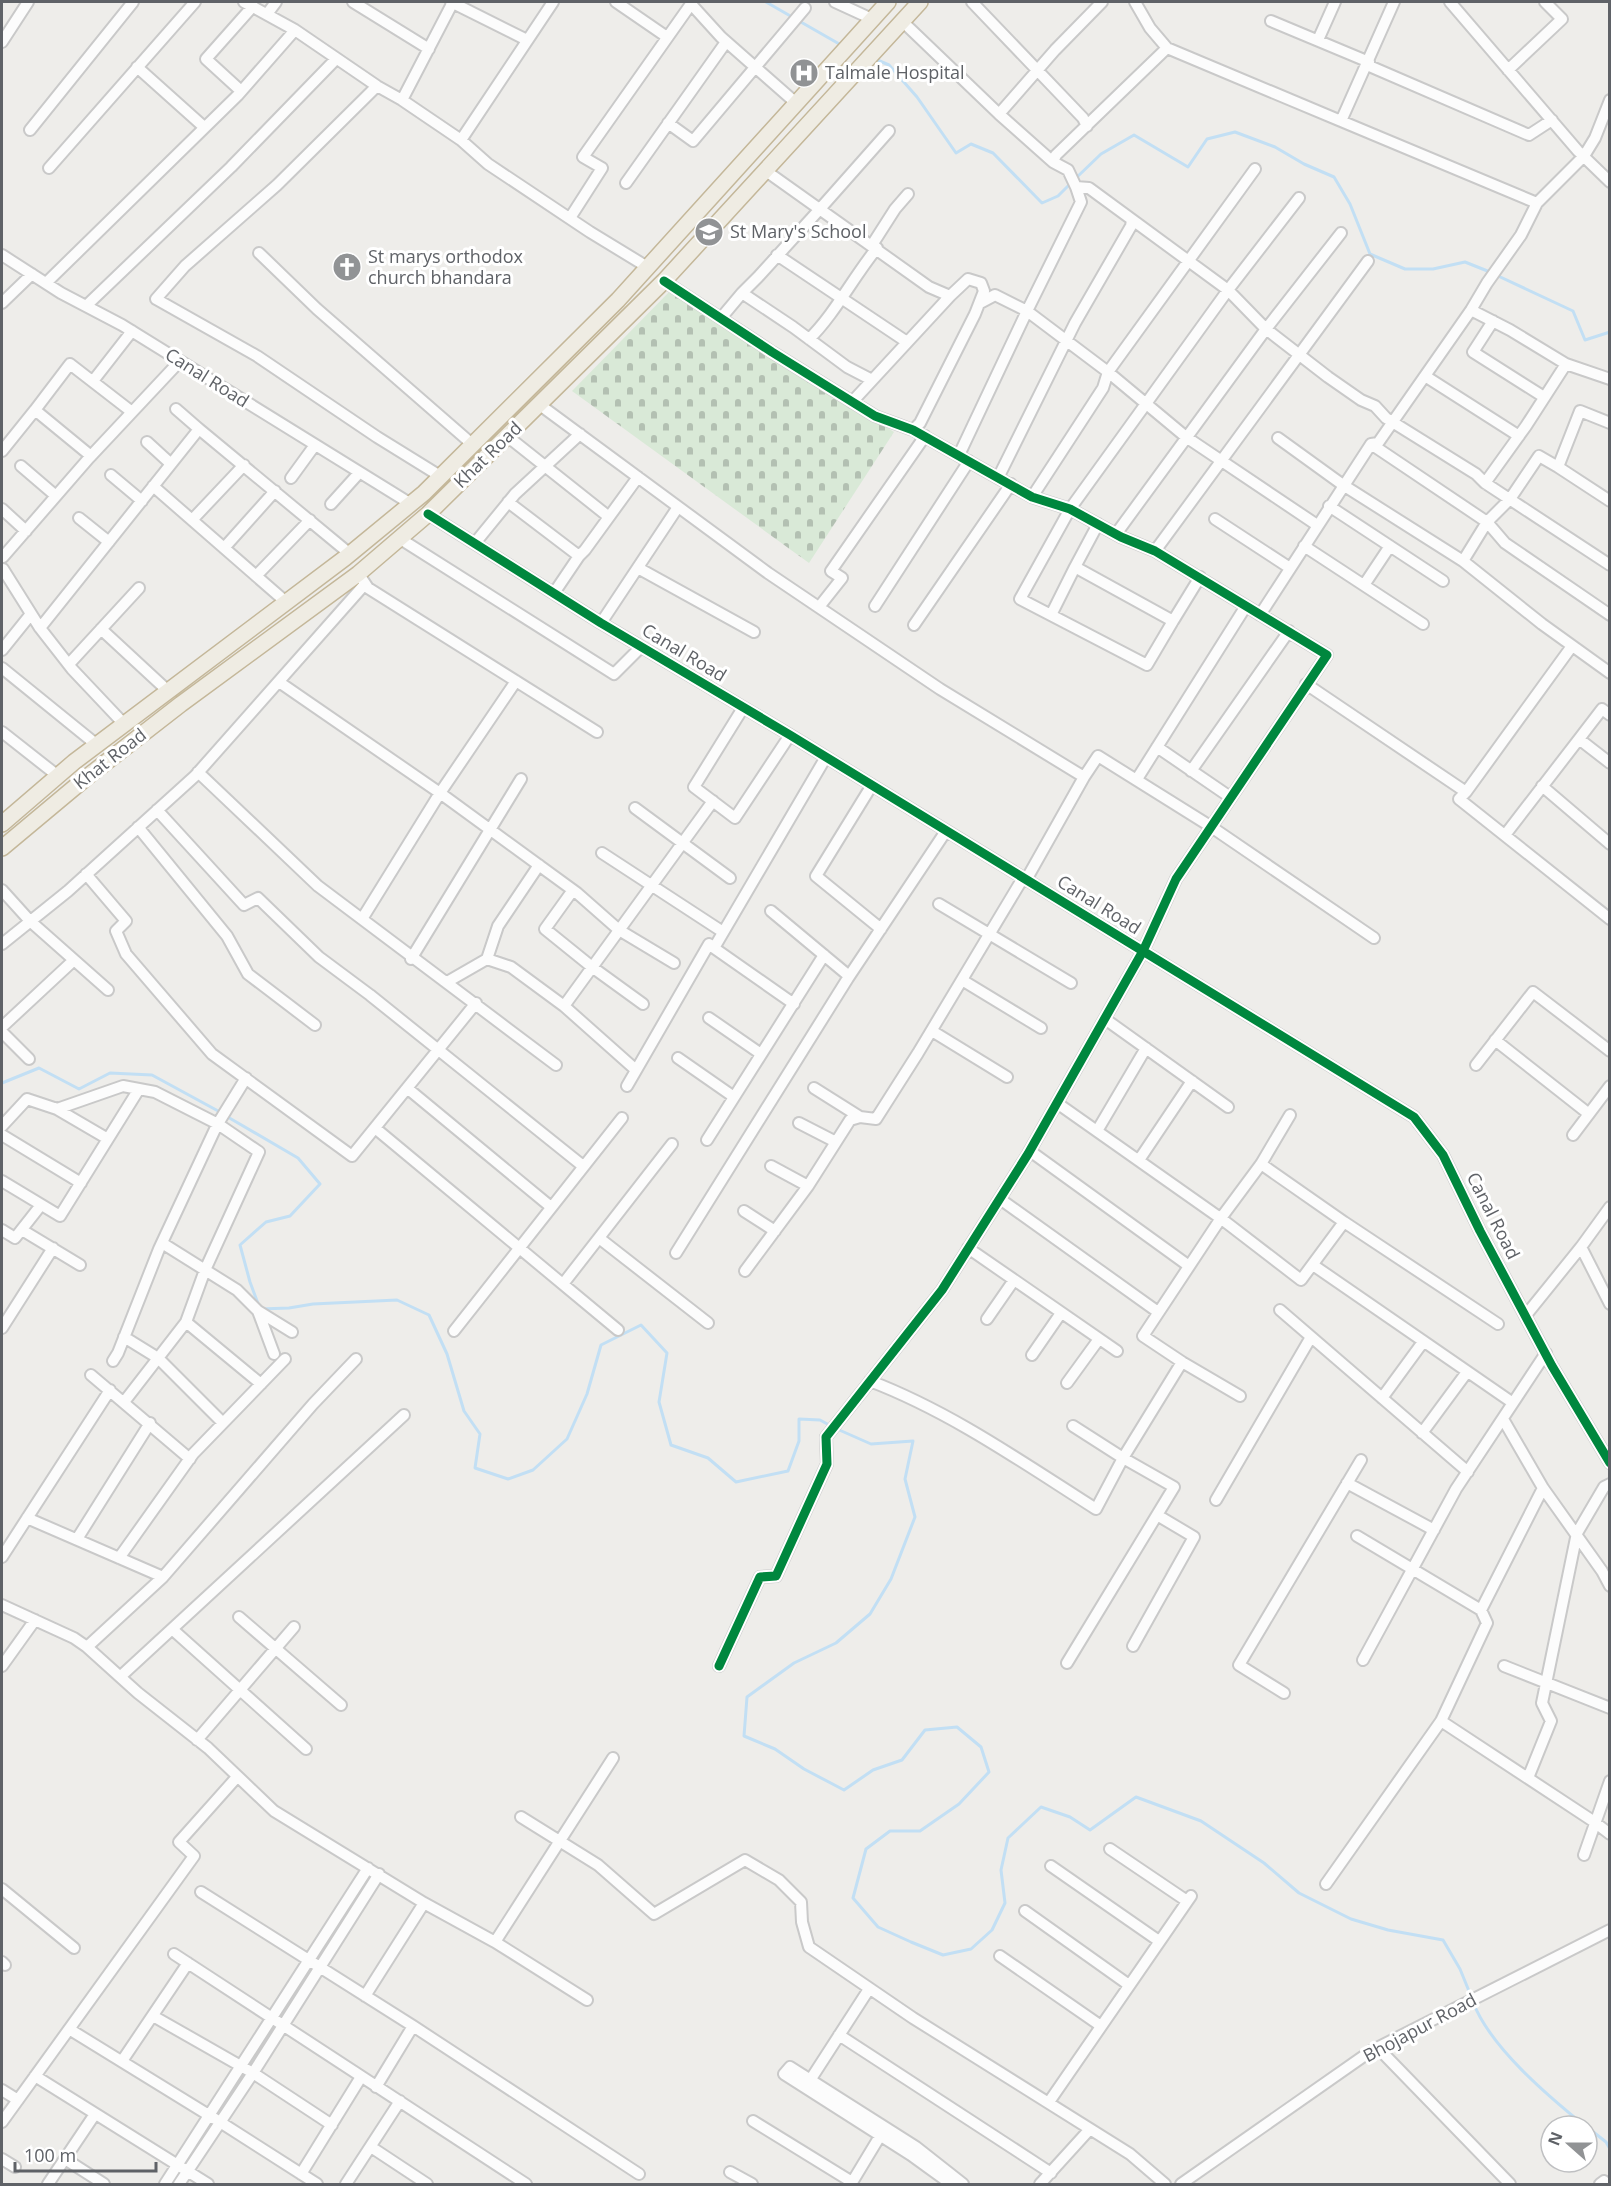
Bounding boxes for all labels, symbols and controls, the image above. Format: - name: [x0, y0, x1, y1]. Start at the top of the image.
- hospital icon: Talmale Hospital: [788, 57, 820, 89]
- place label: Talmale Hospital: [825, 60, 965, 84]
- school or university icon: St Mary's School: [693, 216, 725, 248]
- place label: St Mary's School: [730, 219, 866, 243]
- place label: St marys orthodox church bhandara: [368, 244, 524, 289]
- church icon: St marys orthodox church bhandara: [331, 251, 363, 283]
- street label: Canal Road: [161, 342, 254, 412]
- street label: Khat Road: [448, 416, 527, 493]
- street label: Canal Road: [638, 618, 731, 687]
- street label: Khat Road: [68, 722, 151, 794]
- street label: Canal Road: [1053, 869, 1146, 939]
- street label: Canal Road: [1462, 1168, 1526, 1263]
- street label: Bhojapur Road: [1359, 1987, 1480, 2067]
- north arrow: [1539, 2114, 1599, 2174]
- text: N: [1542, 2129, 1568, 2149]
- scale bar: [15, 2135, 156, 2173]
- text: 100 m: [24, 2143, 76, 2167]

